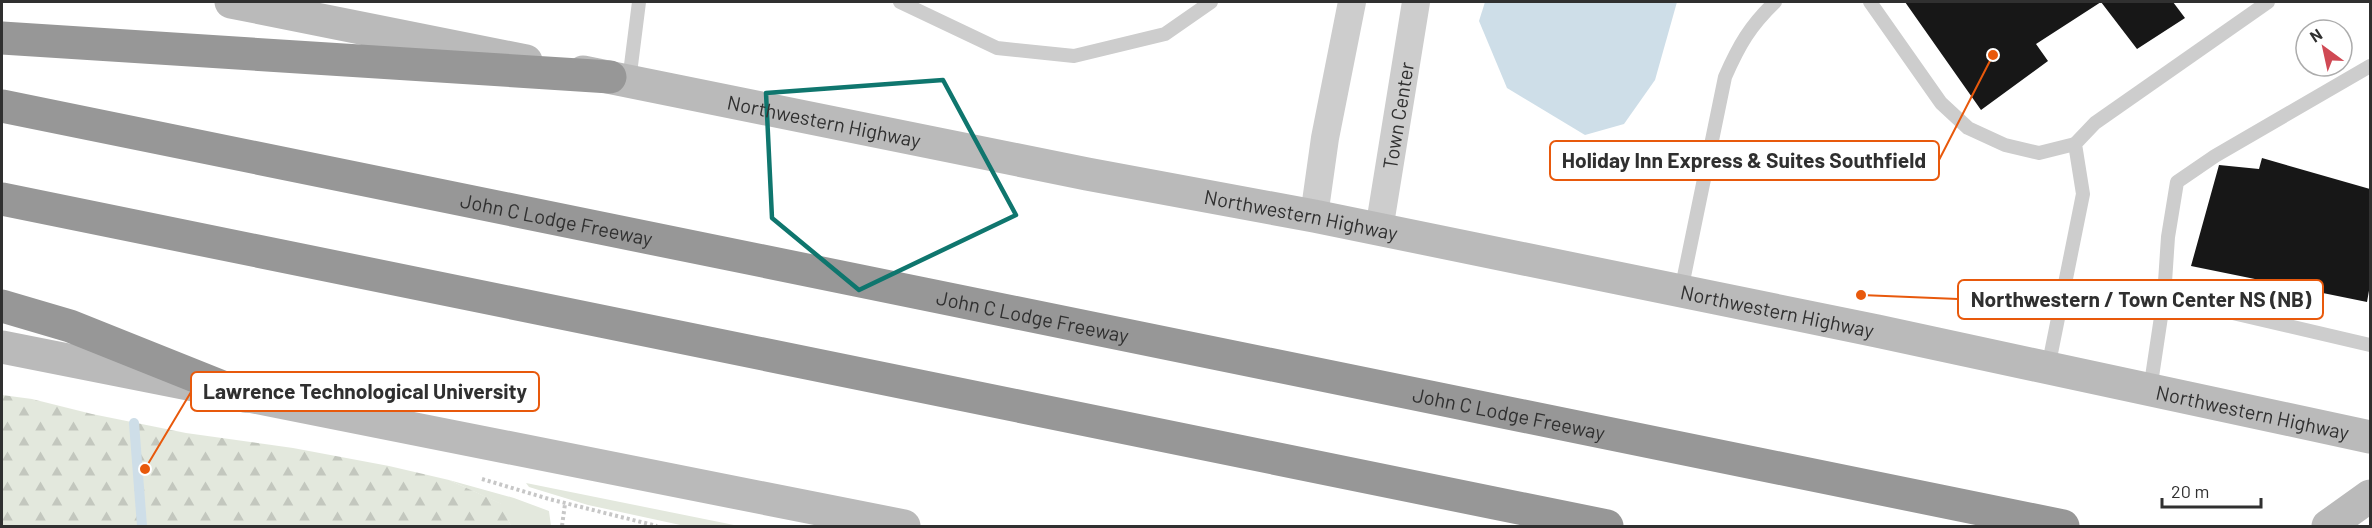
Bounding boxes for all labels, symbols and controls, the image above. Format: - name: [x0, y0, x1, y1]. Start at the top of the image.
- north arrow: [2294, 18, 2354, 78]
- text: N: [2306, 24, 2325, 46]
- street label: Town Center: [1377, 60, 1418, 171]
- street label: Northwestern Highway: [725, 90, 923, 152]
- callout: Holiday Inn Express & Suites Southfield: [1550, 141, 1939, 180]
- text: Holiday Inn Express & Suites Southfield: [1562, 147, 1926, 172]
- street label: Northwestern Highway: [1202, 184, 1400, 245]
- street label: John C Lodge Freeway: [458, 188, 655, 250]
- street label: Northwestern Highway: [1679, 279, 1876, 342]
- callout: Northwestern / Town Center NS (NB): [1958, 280, 2323, 319]
- street label: John C Lodge Freeway: [935, 285, 1131, 347]
- text: Northwestern / Town Center NS (NB): [1971, 286, 2312, 311]
- callout: Lawrence Technological University: [191, 372, 539, 411]
- text: Lawrence Technological University: [203, 378, 528, 403]
- street label: Northwestern Highway: [2154, 379, 2351, 444]
- street label: John C Lodge Freeway: [1411, 382, 1607, 444]
- scale bar: [2162, 471, 2261, 509]
- text: 20 m: [2171, 480, 2209, 502]

